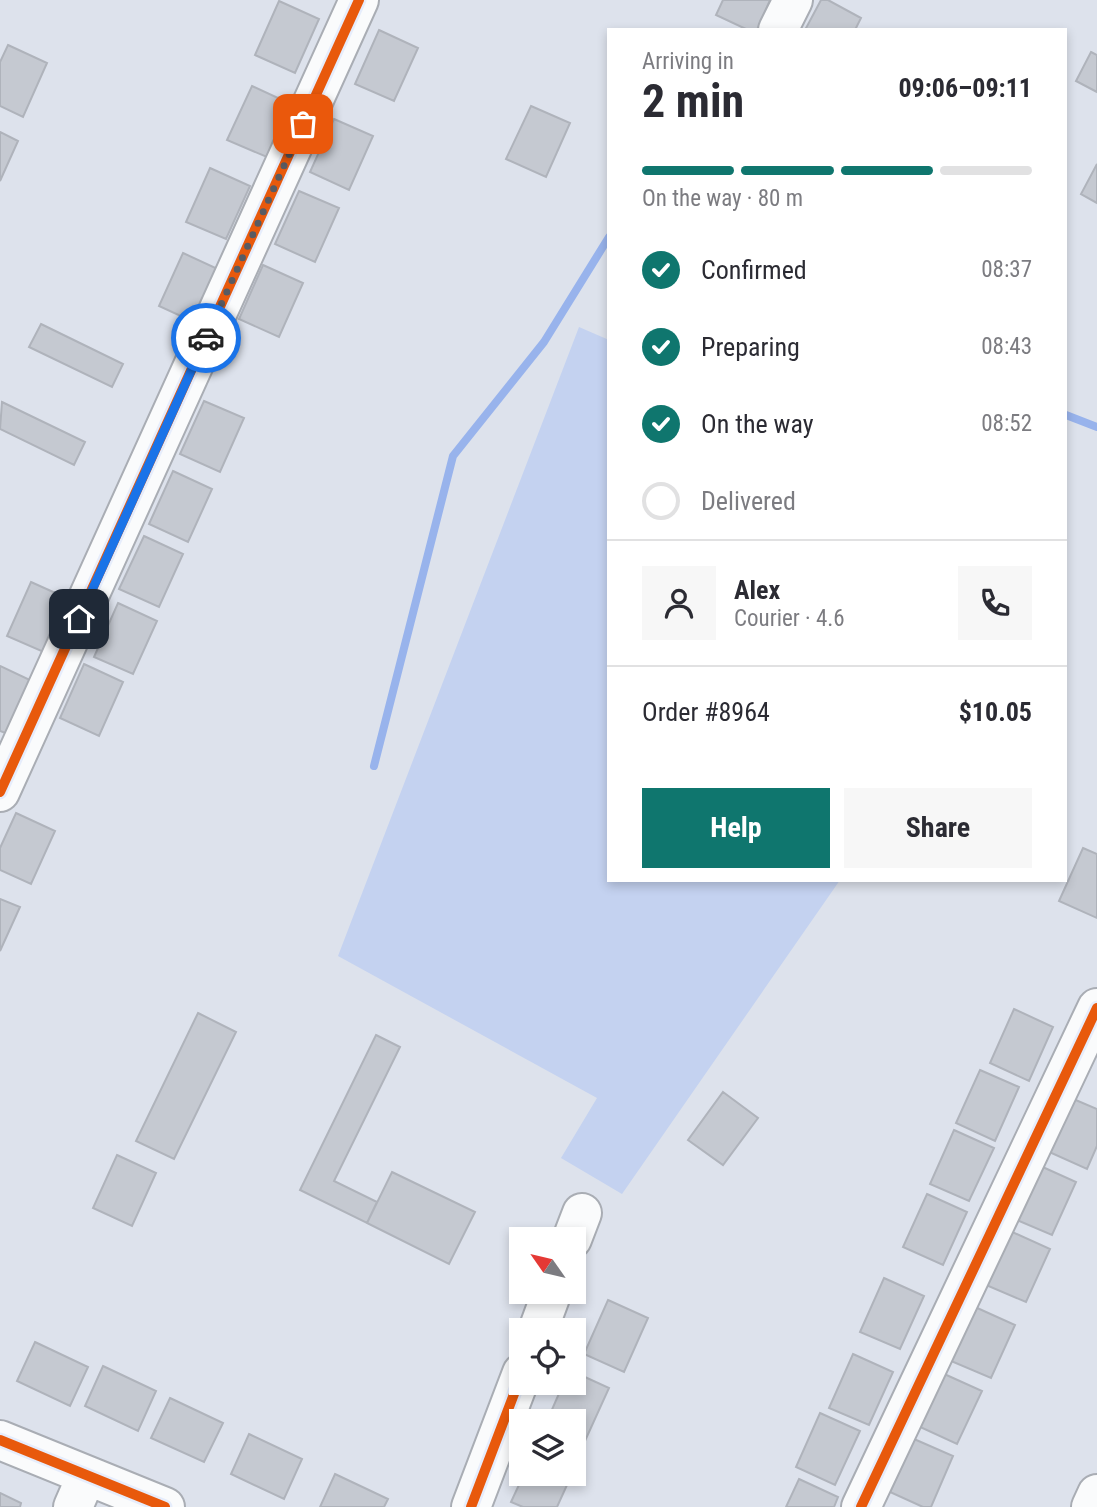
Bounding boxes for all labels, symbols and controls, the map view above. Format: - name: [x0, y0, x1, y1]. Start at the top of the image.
- text: Arriving in: [642, 48, 734, 75]
- text: 09:06–09:11: [898, 73, 1032, 103]
- text: 2 min: [642, 74, 744, 128]
- pin: [273, 94, 333, 154]
- icon: bag: [284, 105, 322, 143]
- text: On the way · 80 m: [642, 185, 803, 212]
- icon: check: [642, 251, 680, 289]
- text: Confirmed: [701, 255, 807, 285]
- text: 08:37: [981, 256, 1032, 283]
- courier: [171, 303, 241, 373]
- icon: car: [187, 319, 225, 357]
- icon: check: [642, 328, 680, 366]
- text: Preparing: [701, 332, 800, 362]
- text: 08:43: [981, 333, 1032, 360]
- icon: check: [642, 405, 680, 443]
- text: On the way: [701, 409, 814, 439]
- text: 08:52: [981, 410, 1032, 437]
- text: Delivered: [701, 486, 796, 516]
- button: person: [642, 566, 716, 640]
- button: phone: [958, 566, 1032, 640]
- text: Alex: [734, 575, 780, 605]
- pin: [49, 589, 109, 649]
- icon: home: [60, 600, 98, 638]
- text: Courier · 4.6: [734, 605, 845, 632]
- text: Order #8964: [642, 697, 770, 727]
- text: $10.05: [959, 697, 1032, 727]
- button: Help: [642, 788, 830, 868]
- button: Share: [844, 788, 1032, 868]
- north arrow: [509, 1227, 586, 1304]
- map controls: [509, 1227, 586, 1486]
- button: locate: [509, 1318, 586, 1395]
- button: layers: [509, 1409, 586, 1486]

